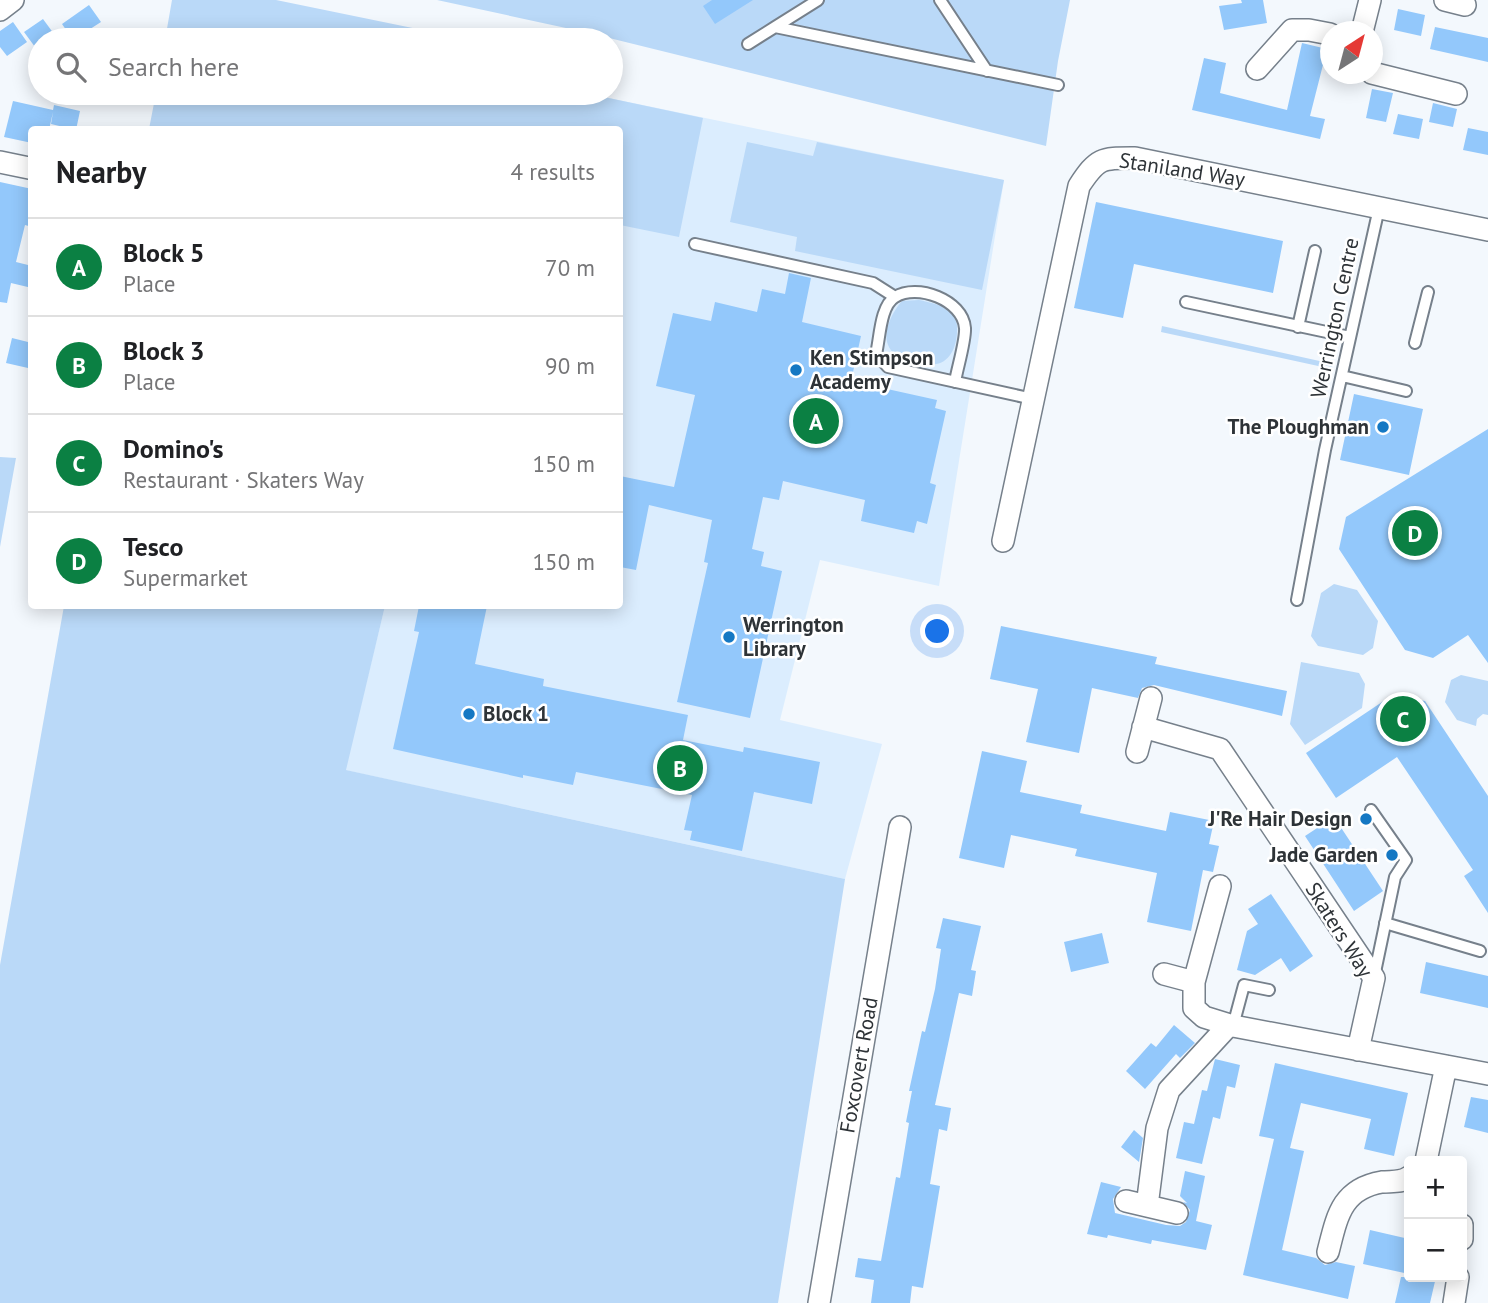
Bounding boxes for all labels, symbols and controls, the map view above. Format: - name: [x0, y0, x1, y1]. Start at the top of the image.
- north arrow: [1320, 21, 1383, 84]
- search box: [28, 28, 623, 105]
- icon: search: [52, 48, 90, 86]
- text: Search here: [108, 50, 239, 83]
- street label: Staniland Way: [1117, 146, 1247, 193]
- text: Nearby: [56, 152, 146, 191]
- text: 4 results: [511, 157, 595, 186]
- street label: Werrington Centre: [1304, 235, 1365, 401]
- text: Block 5: [123, 236, 205, 269]
- text: A: [72, 253, 86, 282]
- text: 70 m: [545, 253, 595, 282]
- text: Place: [123, 269, 176, 298]
- text: Block 3: [123, 334, 205, 367]
- place label: Ken Stimpson Academy: [810, 344, 933, 395]
- text: B: [72, 351, 86, 380]
- text: 90 m: [545, 351, 595, 380]
- marker: Ken Stimpson Academy: [788, 362, 804, 378]
- text: Place: [123, 367, 176, 396]
- pin: A: [793, 395, 839, 447]
- place label: The Ploughman: [1227, 413, 1369, 440]
- marker: The Ploughman: [1375, 419, 1391, 435]
- text: Domino's: [123, 432, 224, 465]
- text: C: [73, 449, 85, 478]
- text: 150 m: [533, 449, 595, 478]
- text: Restaurant · Skaters Way: [123, 465, 364, 494]
- pin: D: [1392, 507, 1438, 559]
- text: Tesco: [123, 530, 183, 563]
- text: D: [72, 547, 86, 576]
- text: 150 m: [533, 547, 595, 576]
- text: Supermarket: [123, 563, 248, 592]
- place label: Werrington Library: [743, 611, 844, 662]
- your location: [920, 614, 954, 648]
- marker: Werrington Library: [721, 629, 737, 645]
- pin: C: [1380, 693, 1426, 745]
- place label: Block 1: [483, 700, 549, 727]
- marker: Block 1: [461, 706, 477, 722]
- pin: B: [657, 742, 703, 794]
- place label: J'Re Hair Design: [1207, 805, 1352, 832]
- marker: J'Re Hair Design: [1358, 811, 1374, 827]
- place label: Jade Garden: [1269, 841, 1378, 868]
- marker: Jade Garden: [1384, 847, 1400, 863]
- street label: Skaters Way: [1300, 877, 1379, 982]
- street label: Foxcovert Road: [833, 995, 884, 1135]
- map controls: [1404, 1156, 1467, 1282]
- button: +: [1404, 1156, 1467, 1219]
- button: −: [1404, 1219, 1467, 1282]

